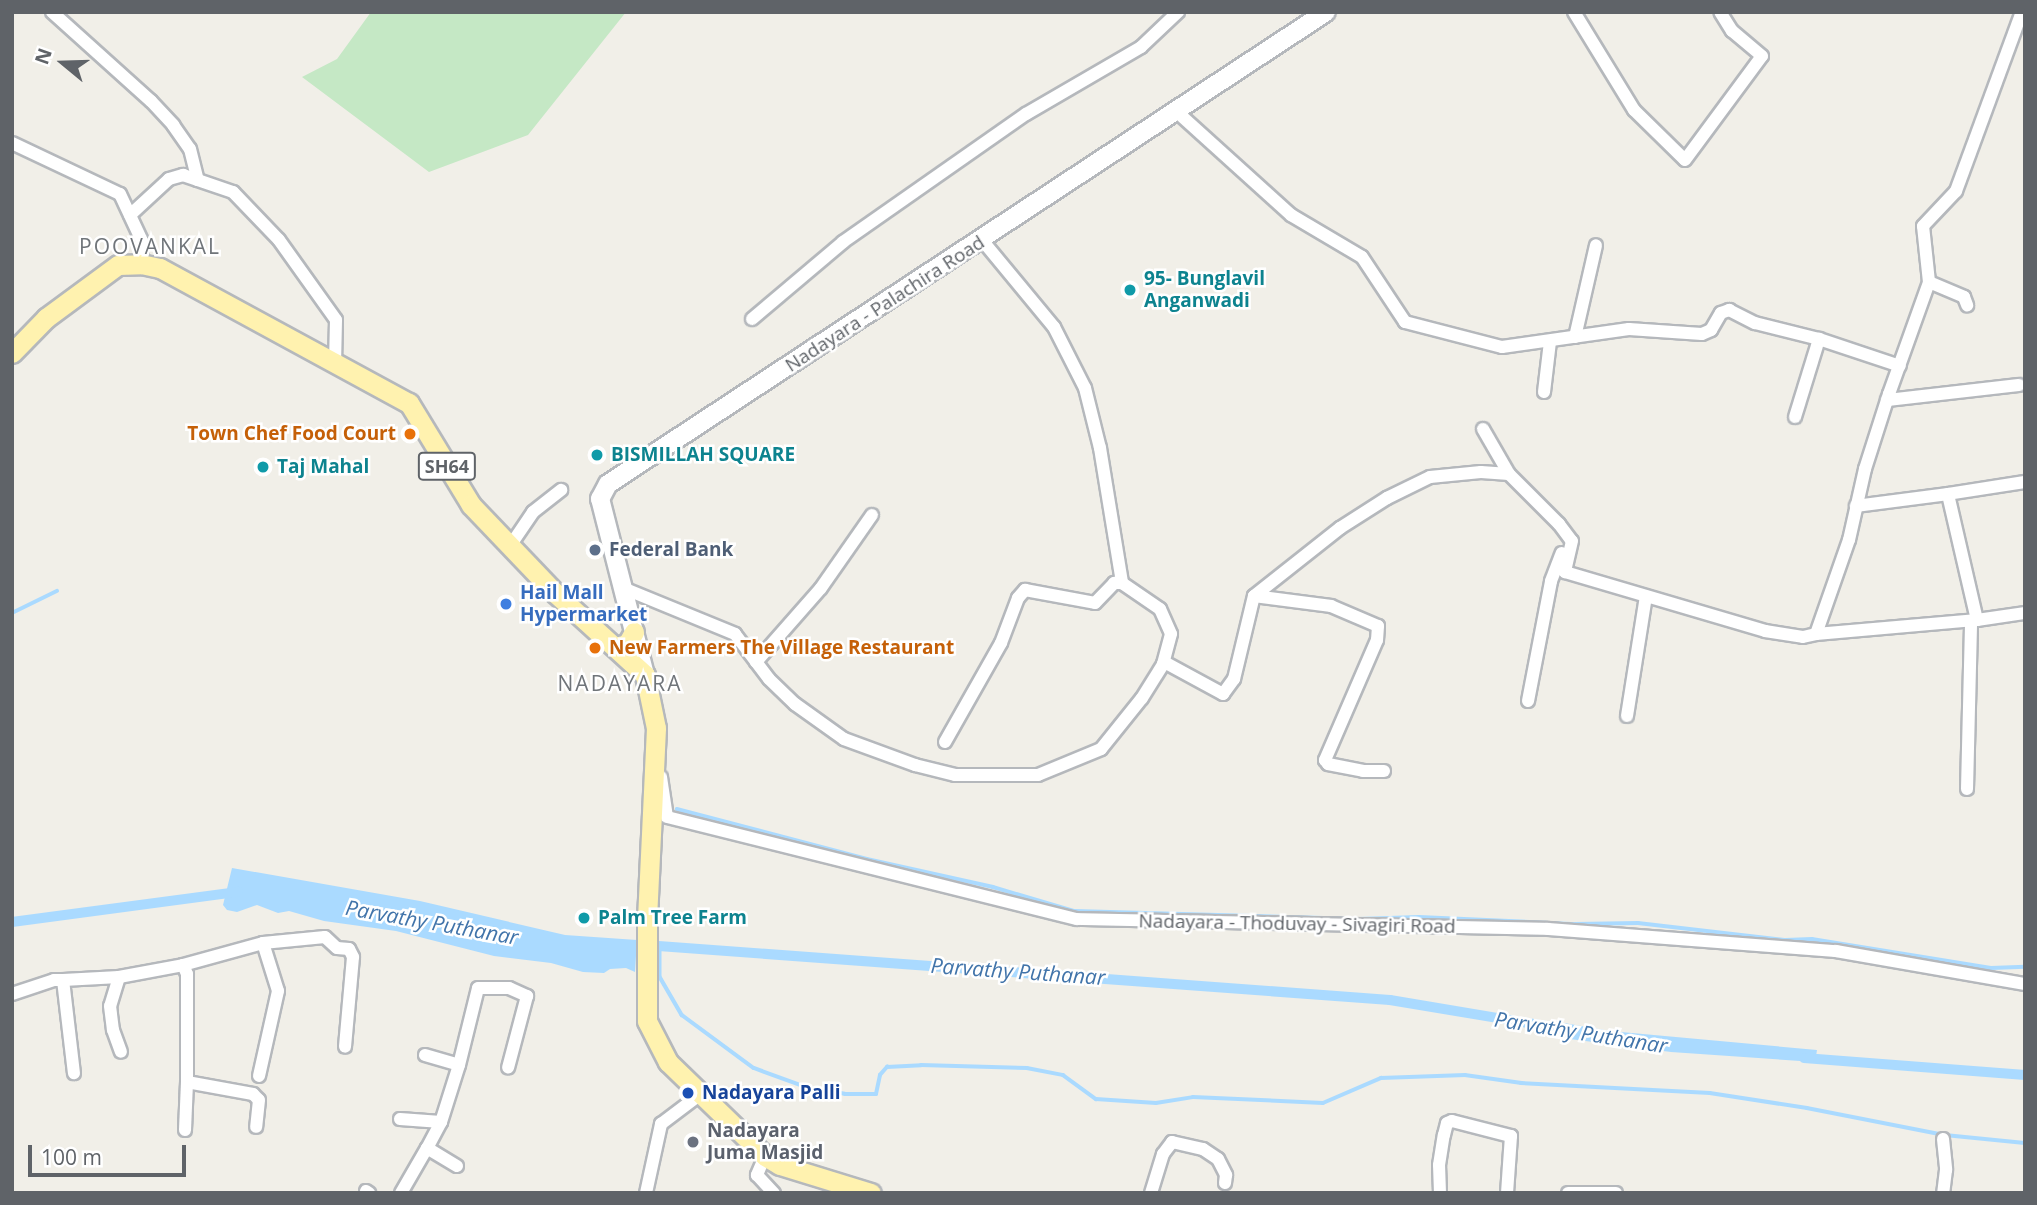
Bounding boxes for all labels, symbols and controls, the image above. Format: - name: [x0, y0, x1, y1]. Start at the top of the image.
- north arrow: [28, 28, 98, 98]
- text: N: [28, 45, 58, 68]
- street label: Nadayara - Palachira Road: [781, 231, 989, 377]
- district label: POOVANKAL: [80, 233, 220, 259]
- place label: 95- Bunglavil Anganwadi: [1144, 268, 1265, 312]
- marker: 95- Bunglavil Anganwadi: [1122, 282, 1138, 298]
- place label: Town Chef Food Court: [187, 423, 396, 445]
- marker: Town Chef Food Court: [402, 426, 418, 442]
- place label: BISMILLAH SQUARE: [611, 444, 795, 466]
- marker: BISMILLAH SQUARE: [589, 447, 605, 463]
- road number: SH64: [417, 452, 477, 480]
- place label: Taj Mahal: [277, 456, 369, 478]
- marker: Taj Mahal: [255, 459, 271, 475]
- place label: Federal Bank: [609, 539, 733, 561]
- marker: Federal Bank: [587, 542, 603, 558]
- place label: Hail Mall Hypermarket: [520, 582, 647, 626]
- marker: Hail Mall Hypermarket: [498, 596, 514, 612]
- place label: New Farmers The Village Restaurant: [609, 637, 954, 659]
- marker: New Farmers The Village Restaurant: [587, 640, 603, 656]
- district label: NADAYARA: [559, 670, 681, 696]
- water label: Parvathy Puthanar: [344, 894, 520, 950]
- place label: Palm Tree Farm: [598, 907, 747, 929]
- marker: Palm Tree Farm: [576, 910, 592, 926]
- street label: Nadayara - Thoduvay - Sivagiri Road: [1138, 910, 1456, 938]
- water label: Parvathy Puthanar: [930, 952, 1106, 990]
- water label: Parvathy Puthanar: [1493, 1006, 1669, 1058]
- place label: Nadayara Palli: [702, 1082, 841, 1104]
- marker: Nadayara Palli: [680, 1085, 696, 1101]
- place label: Nadayara Juma Masjid: [707, 1120, 823, 1164]
- scale bar: [32, 1132, 189, 1176]
- marker: Nadayara Juma Masjid: [685, 1134, 701, 1150]
- text: 100 m: [41, 1143, 102, 1171]

